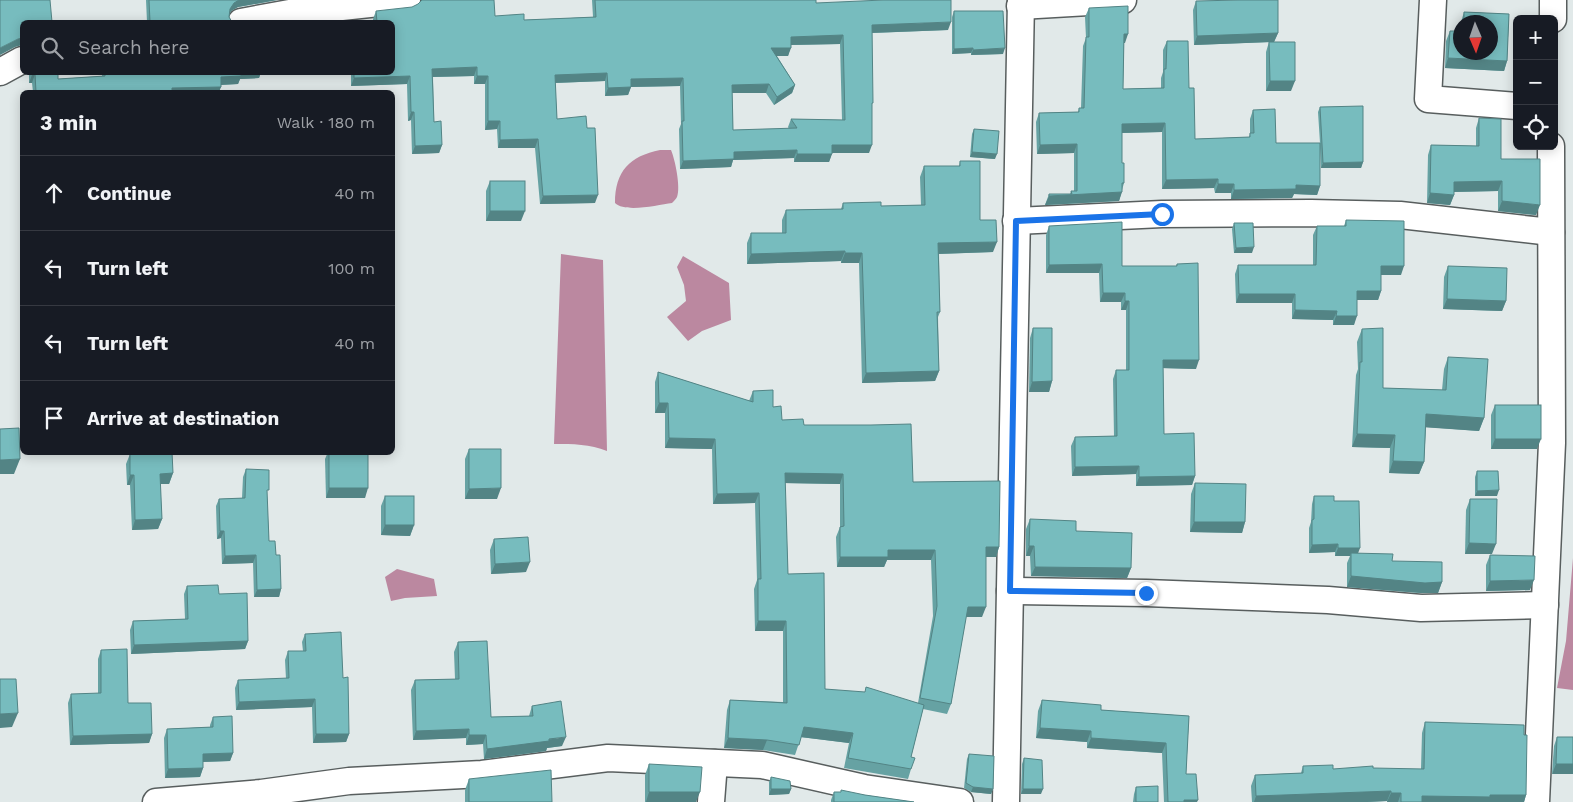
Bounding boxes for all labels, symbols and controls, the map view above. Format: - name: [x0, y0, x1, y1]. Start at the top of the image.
- north arrow: [1453, 15, 1498, 60]
- map controls: [1513, 15, 1558, 150]
- button: +: [1513, 15, 1558, 60]
- search box: [20, 20, 395, 75]
- icon: search: [38, 34, 66, 62]
- text: Search here: [78, 36, 189, 59]
- button: −: [1513, 60, 1558, 105]
- button: locate: [1513, 105, 1558, 150]
- text: 3 min: [40, 110, 97, 135]
- text: Walk · 180 m: [277, 113, 375, 132]
- icon: ahead: [40, 179, 68, 207]
- text: Continue: [87, 182, 171, 205]
- text: 40 m: [335, 184, 375, 203]
- route start: [1151, 203, 1174, 226]
- icon: left: [40, 254, 68, 282]
- text: Turn left: [87, 257, 168, 280]
- text: 100 m: [328, 259, 375, 278]
- icon: left: [40, 329, 68, 357]
- text: Turn left: [87, 332, 168, 355]
- text: 40 m: [335, 334, 375, 353]
- icon: arrive: [40, 404, 68, 432]
- text: Arrive at destination: [87, 407, 279, 430]
- route end: [1135, 582, 1158, 605]

